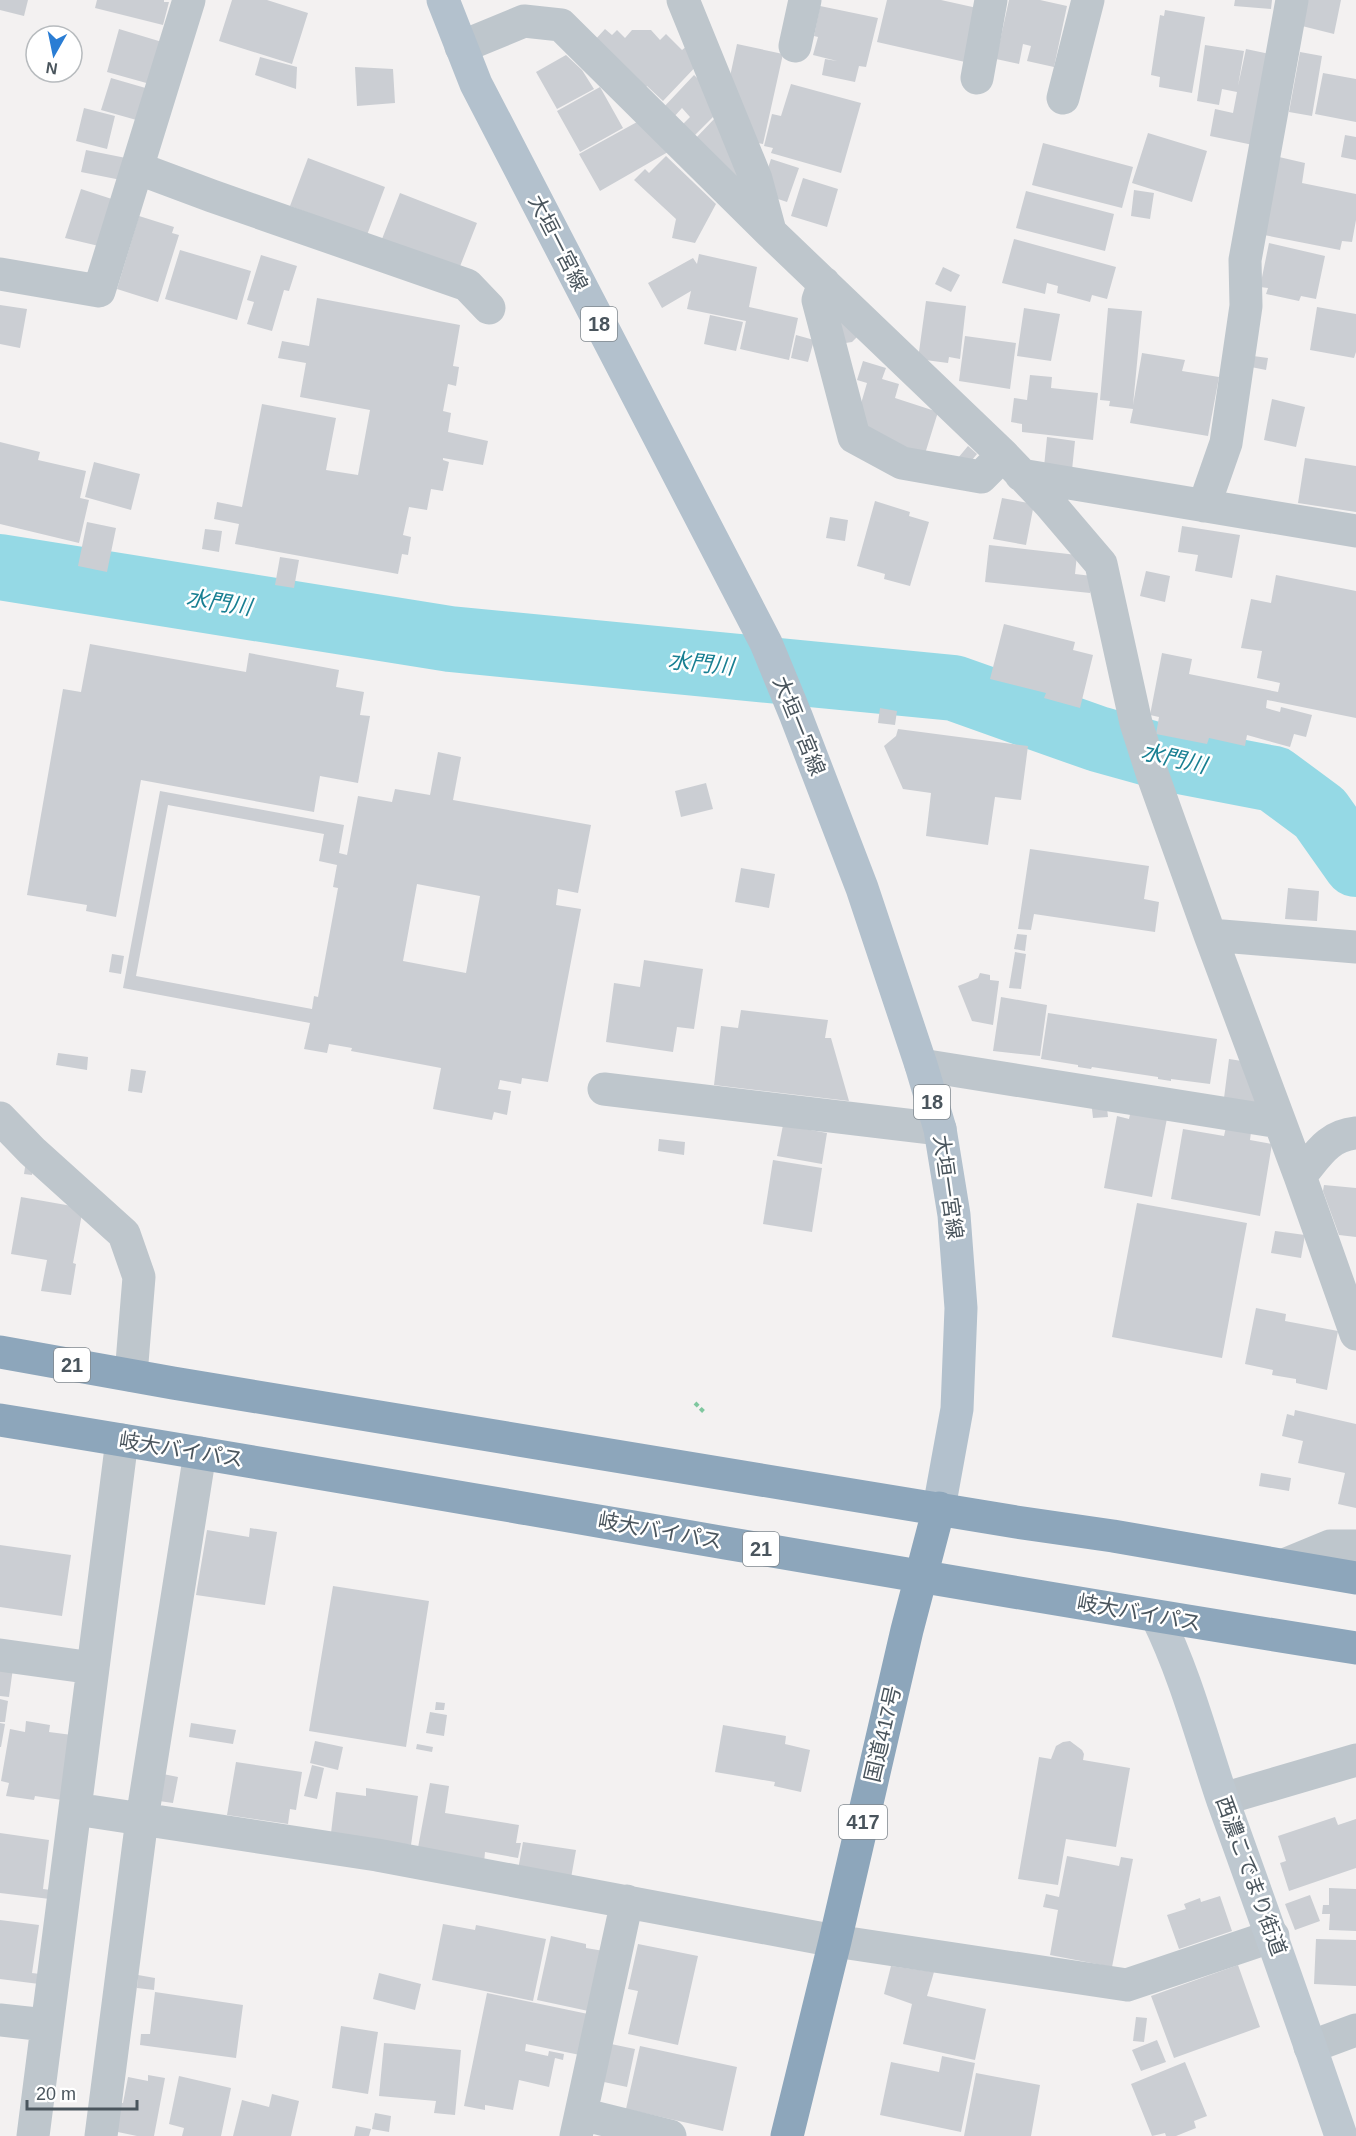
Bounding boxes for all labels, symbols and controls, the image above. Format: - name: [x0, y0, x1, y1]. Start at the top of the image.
- north arrow: [24, 24, 84, 84]
- text: N: [45, 59, 59, 78]
- street label: 大垣一宮線: [524, 191, 593, 295]
- road number: 18: [581, 307, 617, 341]
- water label: 水門川: [184, 585, 255, 620]
- water label: 水門川: [667, 648, 737, 680]
- street label: 大垣一宮線: [769, 673, 830, 779]
- water label: 水門川: [1139, 739, 1211, 779]
- road number: 18: [914, 1085, 950, 1119]
- street label: 大垣一宮線: [930, 1133, 967, 1241]
- road number: 21: [54, 1348, 90, 1382]
- street label: 岐大バイパス: [117, 1428, 245, 1471]
- street label: 岐大バイパス: [596, 1508, 724, 1553]
- road number: 21: [743, 1532, 779, 1566]
- street label: 岐大バイパス: [1075, 1590, 1203, 1635]
- street label: 国道417号: [860, 1684, 905, 1784]
- street label: 西濃こでまり街道: [1212, 1793, 1291, 1959]
- road number: 417: [839, 1805, 887, 1839]
- scale bar: [27, 2073, 136, 2111]
- text: 20 m: [36, 2084, 76, 2104]

